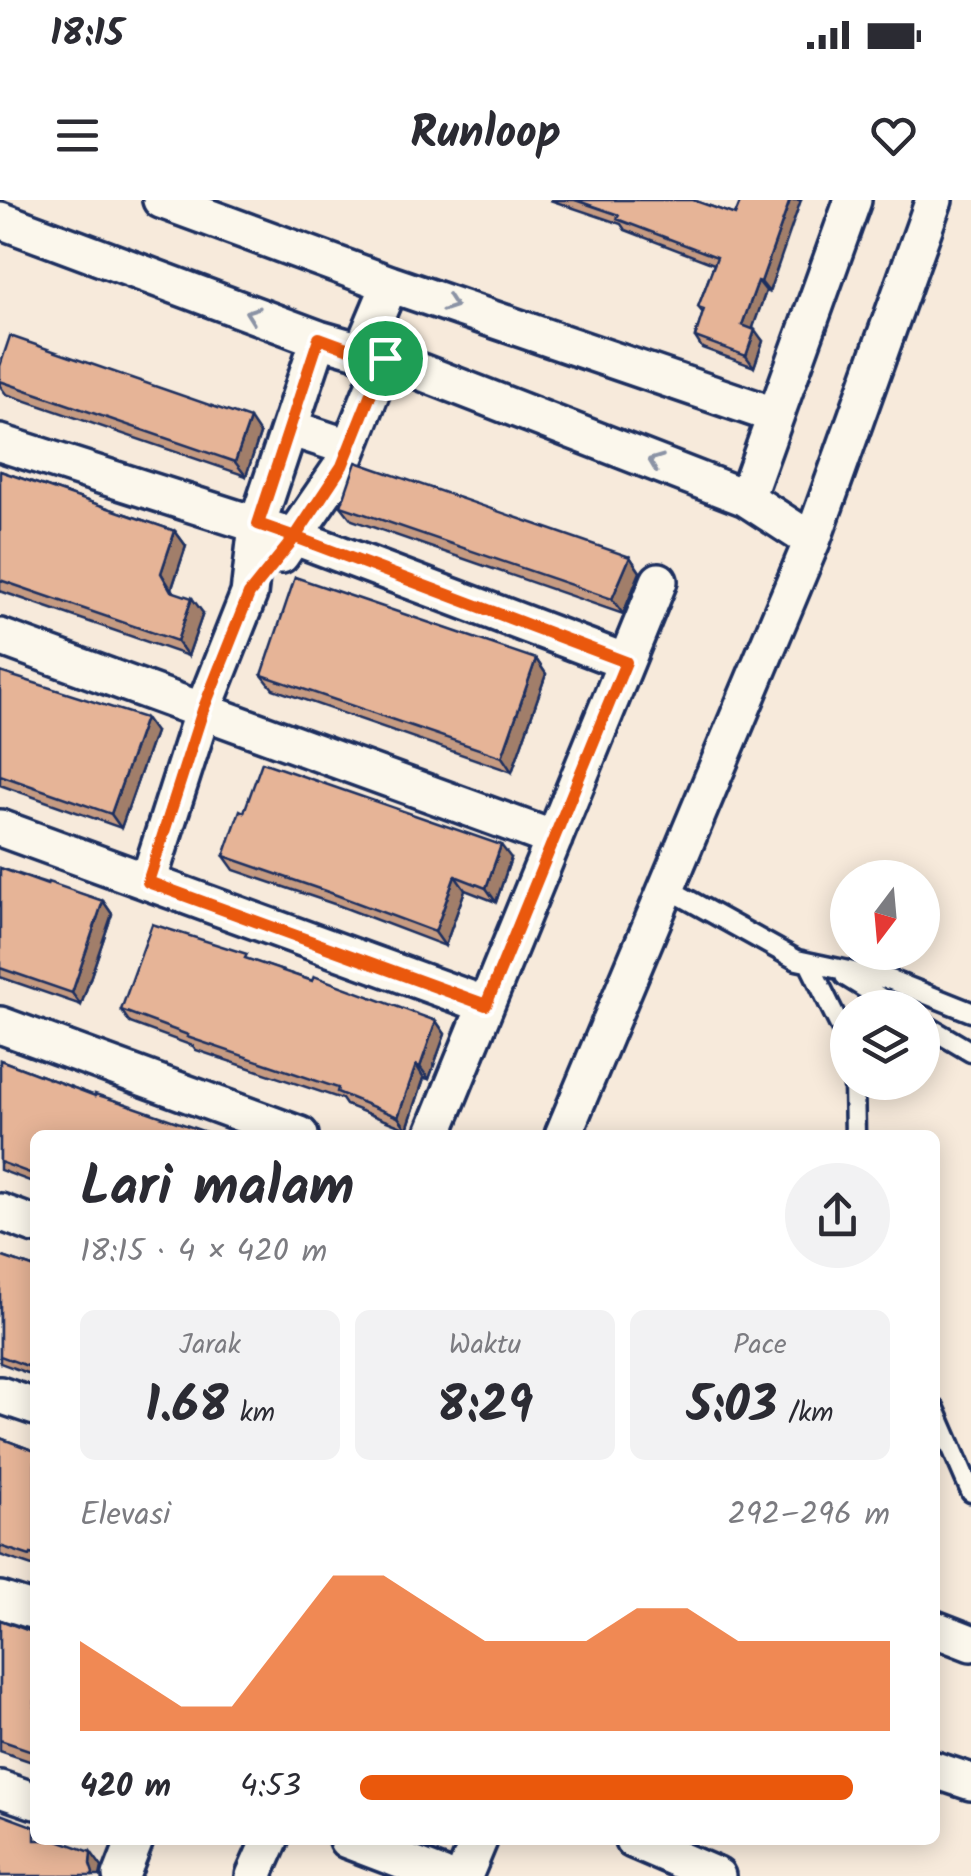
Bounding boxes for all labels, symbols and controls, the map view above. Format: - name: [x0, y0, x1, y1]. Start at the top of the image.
- text: 18:15: [50, 5, 124, 65]
- text: Runloop: [410, 99, 561, 171]
- icon: menu: [50, 108, 105, 163]
- icon: heart: [866, 108, 921, 163]
- one-way arrow: [440, 292, 458, 313]
- one-way arrow: [244, 305, 261, 325]
- pin: [343, 316, 428, 401]
- icon: arrive: [358, 331, 413, 386]
- one-way arrow: [647, 454, 665, 474]
- north arrow: [830, 860, 940, 970]
- map controls: [830, 860, 940, 1100]
- button: layers: [830, 990, 940, 1100]
- text: Lari malam: [80, 1146, 354, 1233]
- button: share: [785, 1163, 890, 1268]
- text: 18:15 · 4 × 420 m: [80, 1227, 327, 1278]
- text: Jarak: [179, 1323, 241, 1368]
- text: Waktu: [449, 1323, 521, 1368]
- text: Pace: [733, 1323, 787, 1368]
- text: 1.68: [145, 1368, 228, 1448]
- text: 8:29: [437, 1368, 533, 1448]
- text: 5:03: [686, 1368, 777, 1448]
- text: km: [228, 1391, 275, 1436]
- text: /km: [777, 1391, 834, 1436]
- text: Elevasi: [80, 1490, 171, 1541]
- text: 292–296 m: [727, 1490, 890, 1541]
- text: 420 m: [80, 1762, 171, 1813]
- text: 4:53: [240, 1762, 301, 1813]

